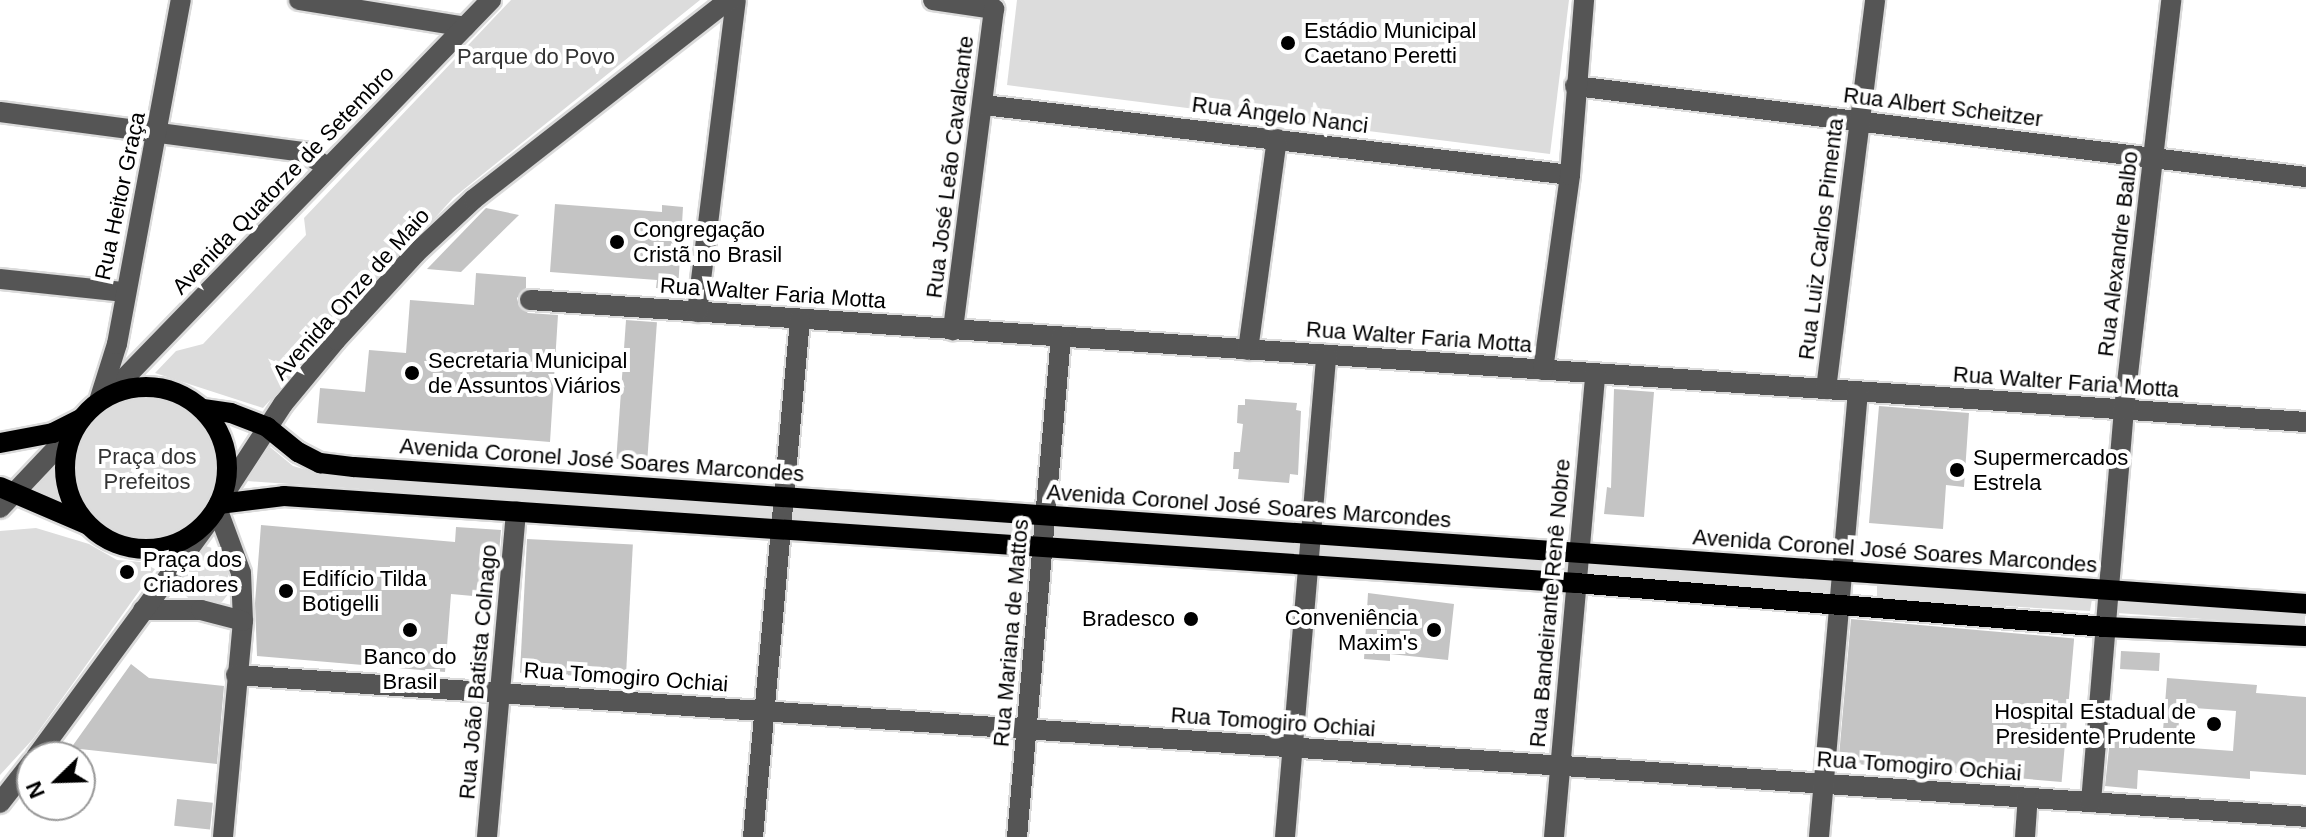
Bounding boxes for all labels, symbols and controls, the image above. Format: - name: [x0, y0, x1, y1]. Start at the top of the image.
- place label: Estádio Municipal Caetano Peretti: [1304, 17, 1476, 68]
- street label: Rua José Leão Cavalcante: [921, 34, 979, 300]
- marker: Estádio Municipal Caetano Peretti: [1279, 34, 1297, 52]
- park label: Parque do Povo: [457, 44, 615, 70]
- street label: Avenida Quatorze de Setembro: [167, 60, 399, 300]
- street label: Rua Albert Scheitzer: [1841, 82, 2045, 132]
- street label: Rua Ângelo Nanci: [1190, 91, 1370, 139]
- street label: Rua Heitor Graça: [89, 110, 151, 282]
- street label: Rua Luiz Carlos Pimenta: [1793, 117, 1849, 361]
- street label: Rua Alexandre Balbo: [2092, 149, 2144, 359]
- street label: Avenida Onze de Maio: [267, 203, 435, 385]
- place label: Congregação Cristã no Brasil: [633, 216, 782, 268]
- marker: Congregação Cristã no Brasil: [608, 233, 626, 251]
- street label: Rua Walter Faria Motta: [659, 272, 887, 314]
- street label: Rua Walter Faria Motta: [1305, 316, 1533, 358]
- place label: Secretaria Municipal de Assuntos Viários: [428, 347, 627, 398]
- street label: Rua Walter Faria Motta: [1952, 361, 2180, 403]
- marker: Secretaria Municipal de Assuntos Viários: [403, 364, 421, 382]
- street label: Avenida Coronel José Soares Marcondes: [399, 433, 805, 487]
- park label: Praça dos Prefeitos: [97, 443, 197, 494]
- place label: Supermercados Estrela: [1973, 444, 2128, 496]
- street label: Rua Bandeirante Renê Nobre: [1524, 457, 1576, 749]
- marker: Supermercados Estrela: [1948, 461, 1966, 479]
- street label: Avenida Coronel José Soares Marcondes: [1046, 479, 1452, 533]
- street label: Rua Mariana de Mattos: [988, 518, 1034, 748]
- street label: Avenida Coronel José Soares Marcondes: [1692, 524, 2098, 578]
- street label: Rua João Batista Colnago: [454, 544, 502, 800]
- place label: Praça dos Criadores: [143, 546, 242, 598]
- marker: Praça dos Criadores: [118, 563, 136, 581]
- place label: Edifício Tilda Botigelli: [302, 565, 427, 616]
- marker: Edifício Tilda Botigelli: [277, 582, 295, 600]
- place label: Conveniência Maxim's: [1285, 604, 1418, 656]
- place label: Bradesco: [1082, 606, 1175, 632]
- marker: Bradesco: [1182, 610, 1200, 628]
- marker: Banco do Brasil: [401, 621, 419, 639]
- marker: Conveniência Maxim's: [1425, 621, 1443, 639]
- place label: Banco do Brasil: [364, 643, 456, 694]
- street label: Rua Tomogiro Ochiai: [523, 657, 729, 697]
- place label: Hospital Estadual de Presidente Prudente: [1994, 698, 2196, 750]
- street label: Rua Tomogiro Ochiai: [1170, 702, 1376, 742]
- marker: Hospital Estadual de Presidente Prudente: [2203, 713, 2225, 735]
- north arrow: [16, 741, 96, 821]
- street label: Rua Tomogiro Ochiai: [1816, 746, 2022, 786]
- text: N: [21, 778, 50, 802]

